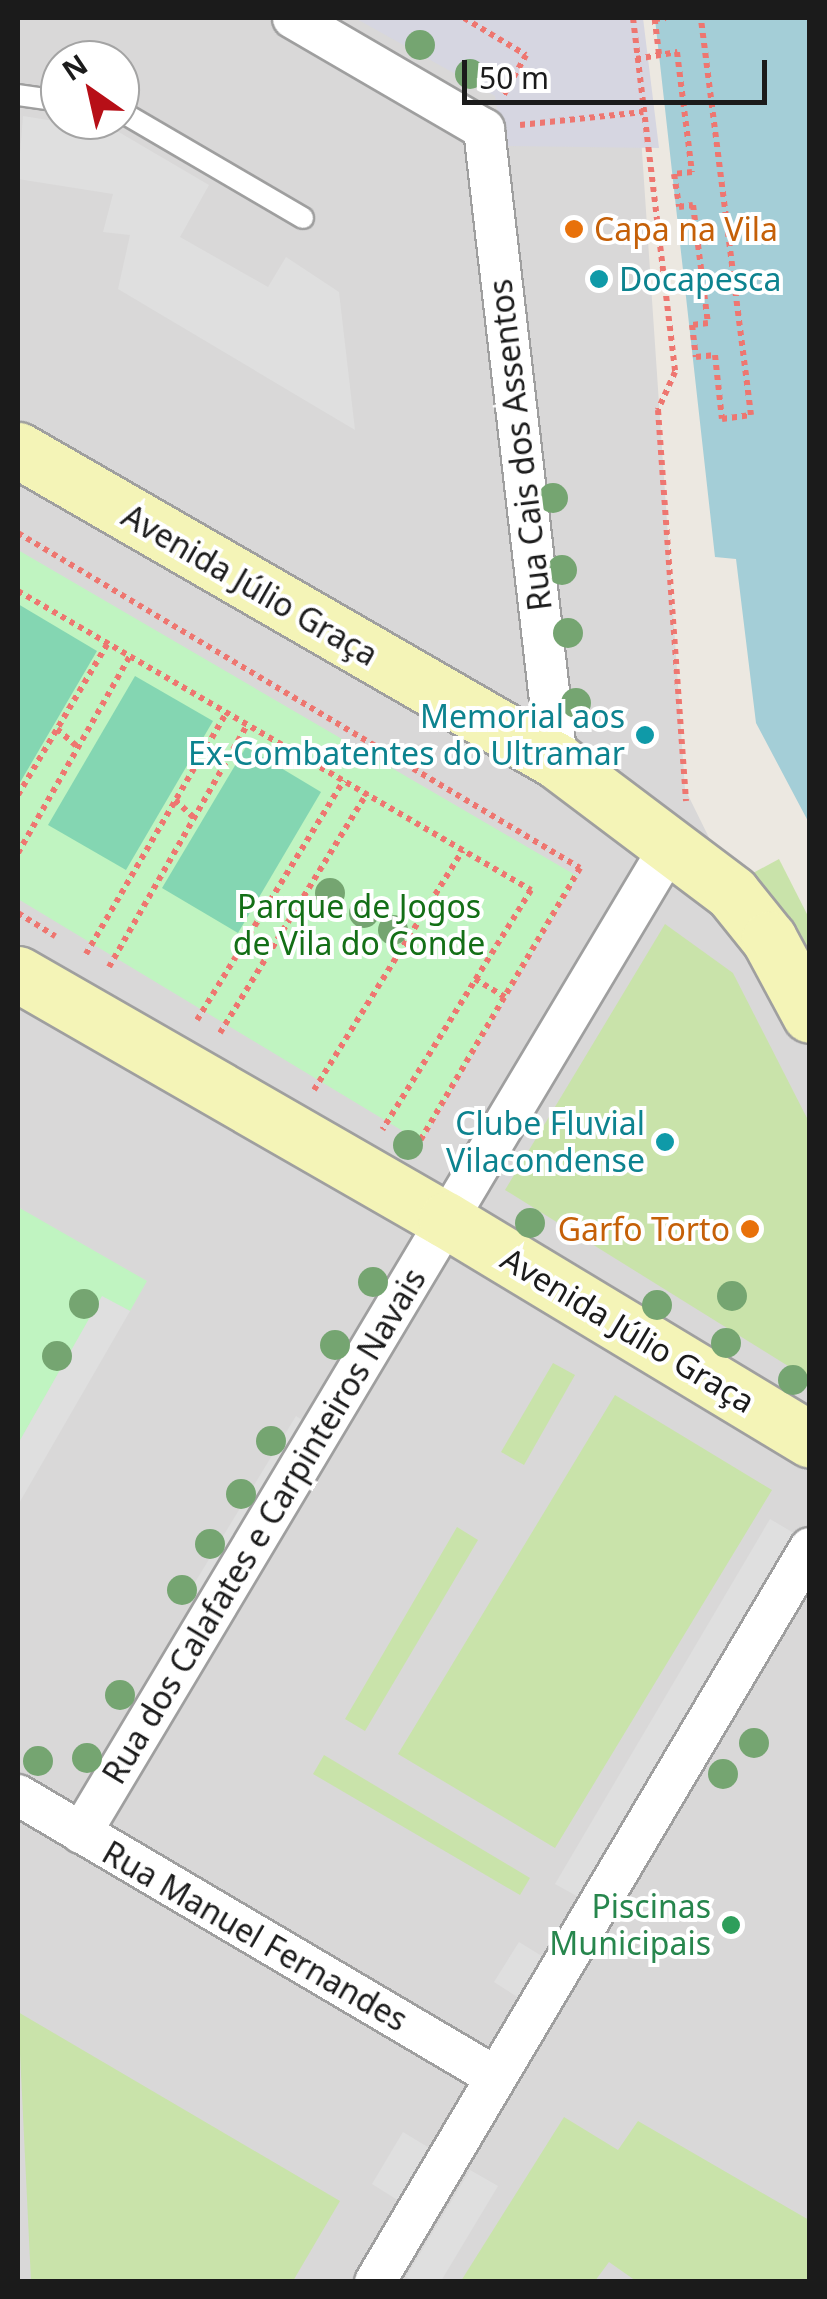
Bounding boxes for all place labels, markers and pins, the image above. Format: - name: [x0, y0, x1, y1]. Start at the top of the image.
- place label: Capa na Vila: [594, 210, 778, 248]
- marker: Capa na Vila: [563, 218, 585, 240]
- place label: Docapesca: [619, 260, 781, 298]
- marker: Docapesca: [588, 268, 610, 290]
- place label: Memorial aos Ex-Combatentes do Ultramar: [188, 698, 625, 773]
- marker: Memorial aos Ex-Combatentes do Ultramar: [634, 724, 656, 746]
- place label: Clube Fluvial Vilacondense: [446, 1105, 645, 1180]
- marker: Clube Fluvial Vilacondense: [654, 1131, 676, 1153]
- place label: Garfo Torto: [558, 1210, 730, 1248]
- marker: Garfo Torto: [739, 1218, 761, 1240]
- place label: Piscinas Municipais: [549, 1888, 711, 1963]
- marker: Piscinas Municipais: [720, 1914, 742, 1936]

